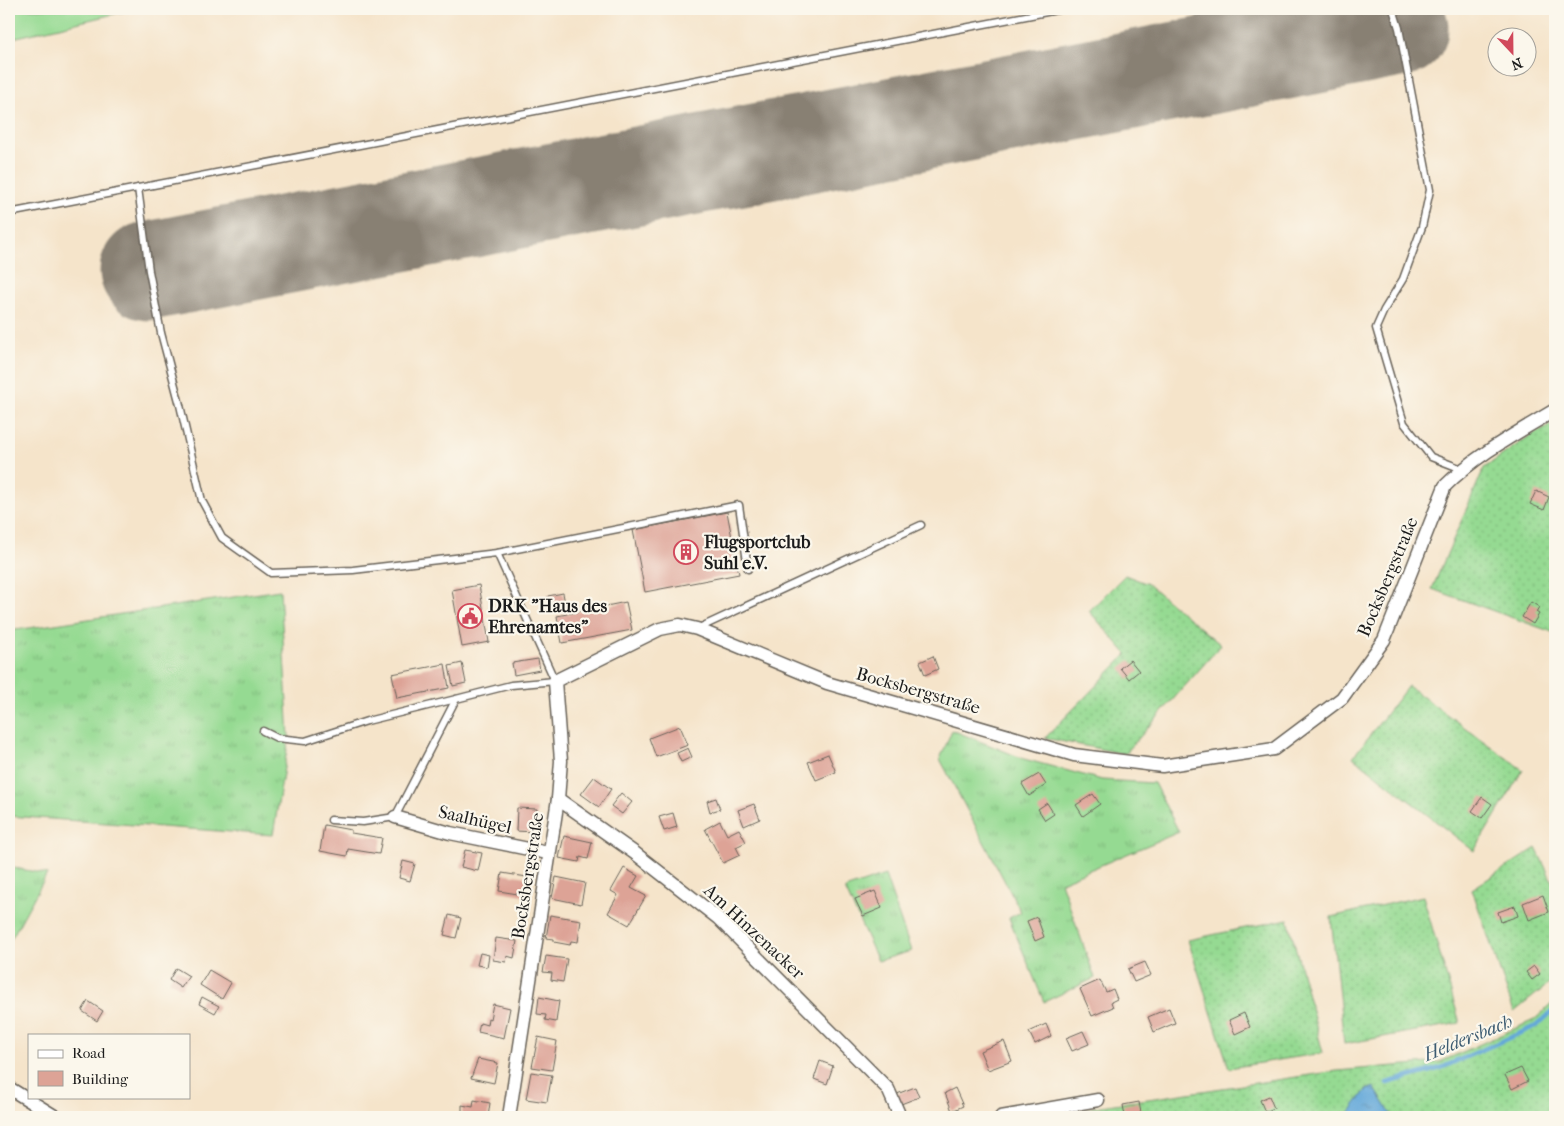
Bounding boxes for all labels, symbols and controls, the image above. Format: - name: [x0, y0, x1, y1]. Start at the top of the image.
- north arrow: [1486, 28, 1536, 78]
- text: N: [1508, 54, 1525, 74]
- street label: Bocksbergstraße: [1353, 514, 1423, 640]
- place label: Flugsportclub Suhl e.V.: [703, 532, 811, 574]
- building icon: Flugsportclub Suhl e.V.: [673, 539, 699, 565]
- place label: DRK "Haus des Ehrenamtes": [488, 596, 607, 638]
- public building icon: DRK "Haus des Ehrenamtes": [457, 603, 483, 629]
- street label: Bocksbergstraße: [854, 663, 982, 719]
- street label: Saalhügel: [436, 801, 514, 839]
- street label: Bocksbergstraße: [508, 811, 548, 941]
- street label: Am Hinzenacker: [699, 879, 809, 984]
- water label: Heldersbach: [1419, 1010, 1516, 1066]
- legend: [28, 1034, 190, 1098]
- text: Road: [72, 1044, 106, 1062]
- text: Building: [72, 1070, 129, 1088]

